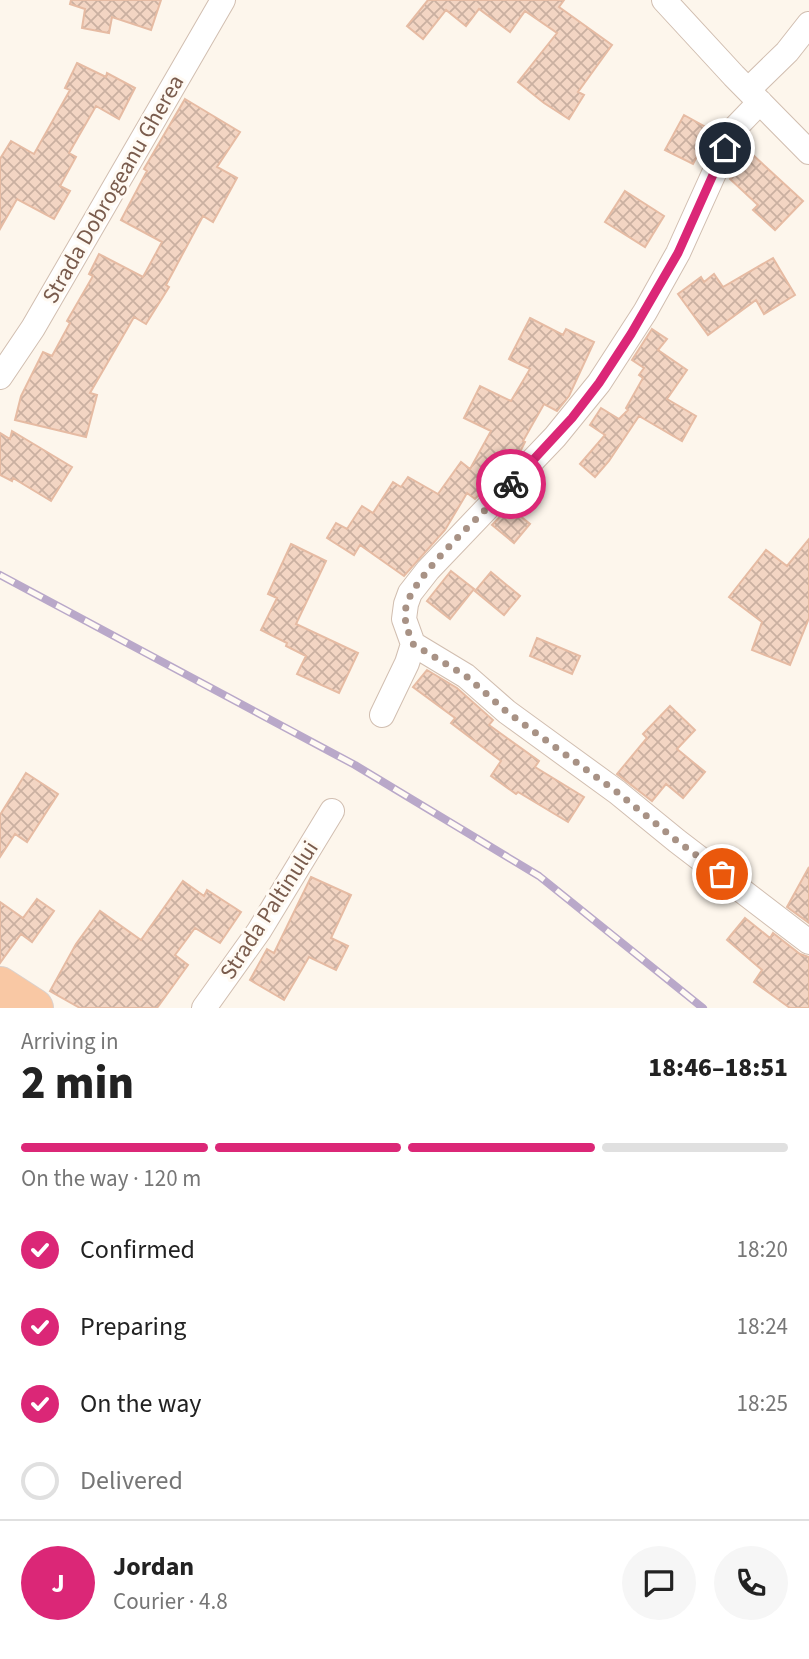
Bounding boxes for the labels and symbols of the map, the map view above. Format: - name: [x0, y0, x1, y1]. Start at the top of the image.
- street label: Strada Dobrogeanu Gherea: [34, 68, 192, 310]
- pin: [695, 118, 755, 178]
- courier: [476, 449, 546, 519]
- street label: Strada Paltinului: [212, 834, 326, 986]
- pin: [692, 844, 752, 904]

